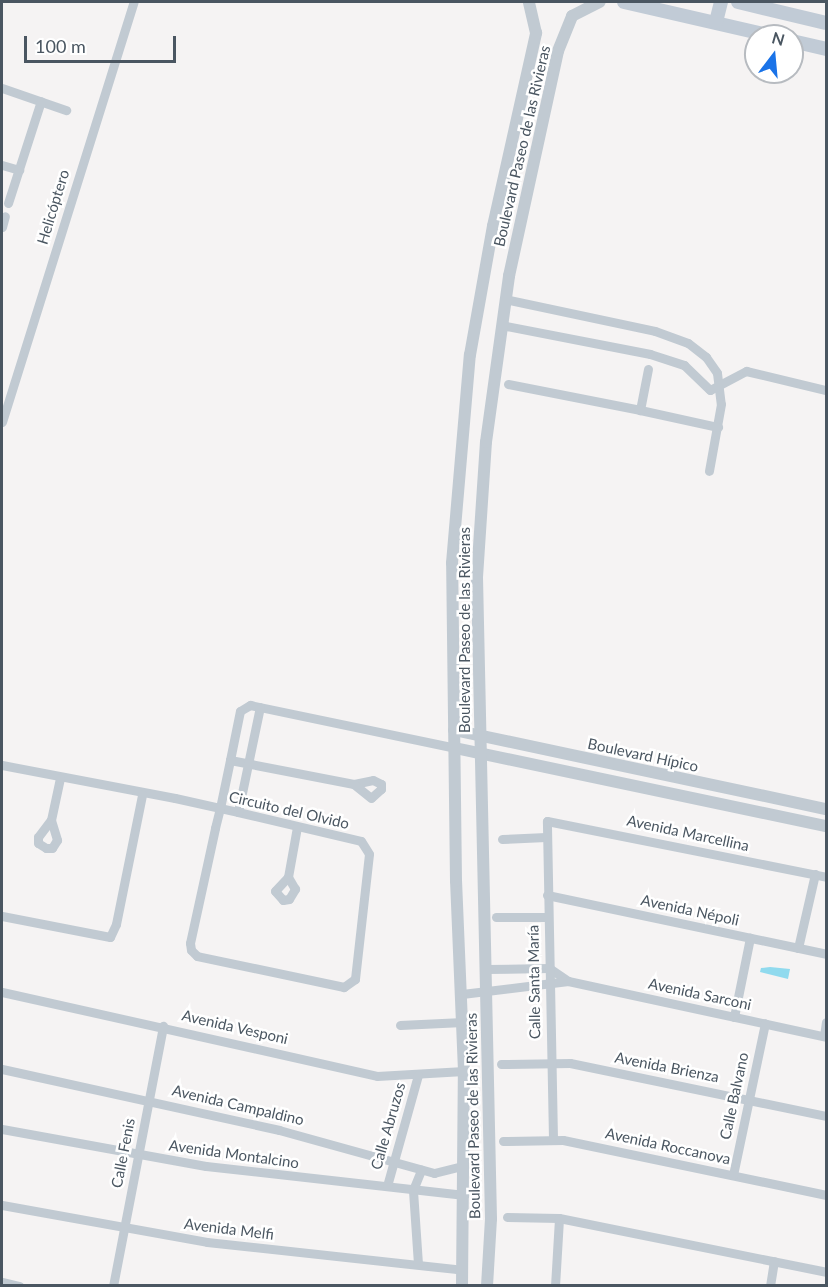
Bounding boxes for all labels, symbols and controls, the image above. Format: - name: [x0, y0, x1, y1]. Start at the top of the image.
- scale bar: [27, 24, 178, 62]
- north arrow: [744, 24, 804, 84]
- text: N: [770, 27, 787, 49]
- text: 100 m: [35, 35, 86, 57]
- street label: Boulevard Paseo de las Rivieras: [490, 44, 554, 248]
- street label: Helicóptero: [33, 168, 73, 246]
- street label: Boulevard Paseo de las Rivieras: [456, 527, 474, 733]
- street label: Boulevard Hípico: [586, 734, 700, 776]
- street label: Circuito del Olvido: [227, 787, 351, 833]
- street label: Avenida Marcellina: [625, 811, 751, 855]
- street label: Avenida Népoli: [639, 891, 741, 929]
- street label: Calle Santa María: [524, 925, 544, 1039]
- street label: Avenida Sarconi: [647, 974, 753, 1014]
- street label: Avenida Vesponi: [180, 1006, 290, 1048]
- street label: Boulevard Paseo de las Rivieras: [462, 1013, 484, 1219]
- street label: Avenida Brienza: [613, 1048, 721, 1086]
- street label: Calle Balvano: [716, 1051, 752, 1141]
- street label: Calle Abruzos: [367, 1080, 409, 1172]
- street label: Avenida Campaldino: [170, 1081, 306, 1129]
- street label: Calle Fenis: [107, 1117, 139, 1189]
- street label: Avenida Roccanova: [604, 1124, 732, 1168]
- street label: Avenida Montalcino: [168, 1136, 300, 1172]
- street label: Avenida Melfi: [183, 1215, 275, 1243]

